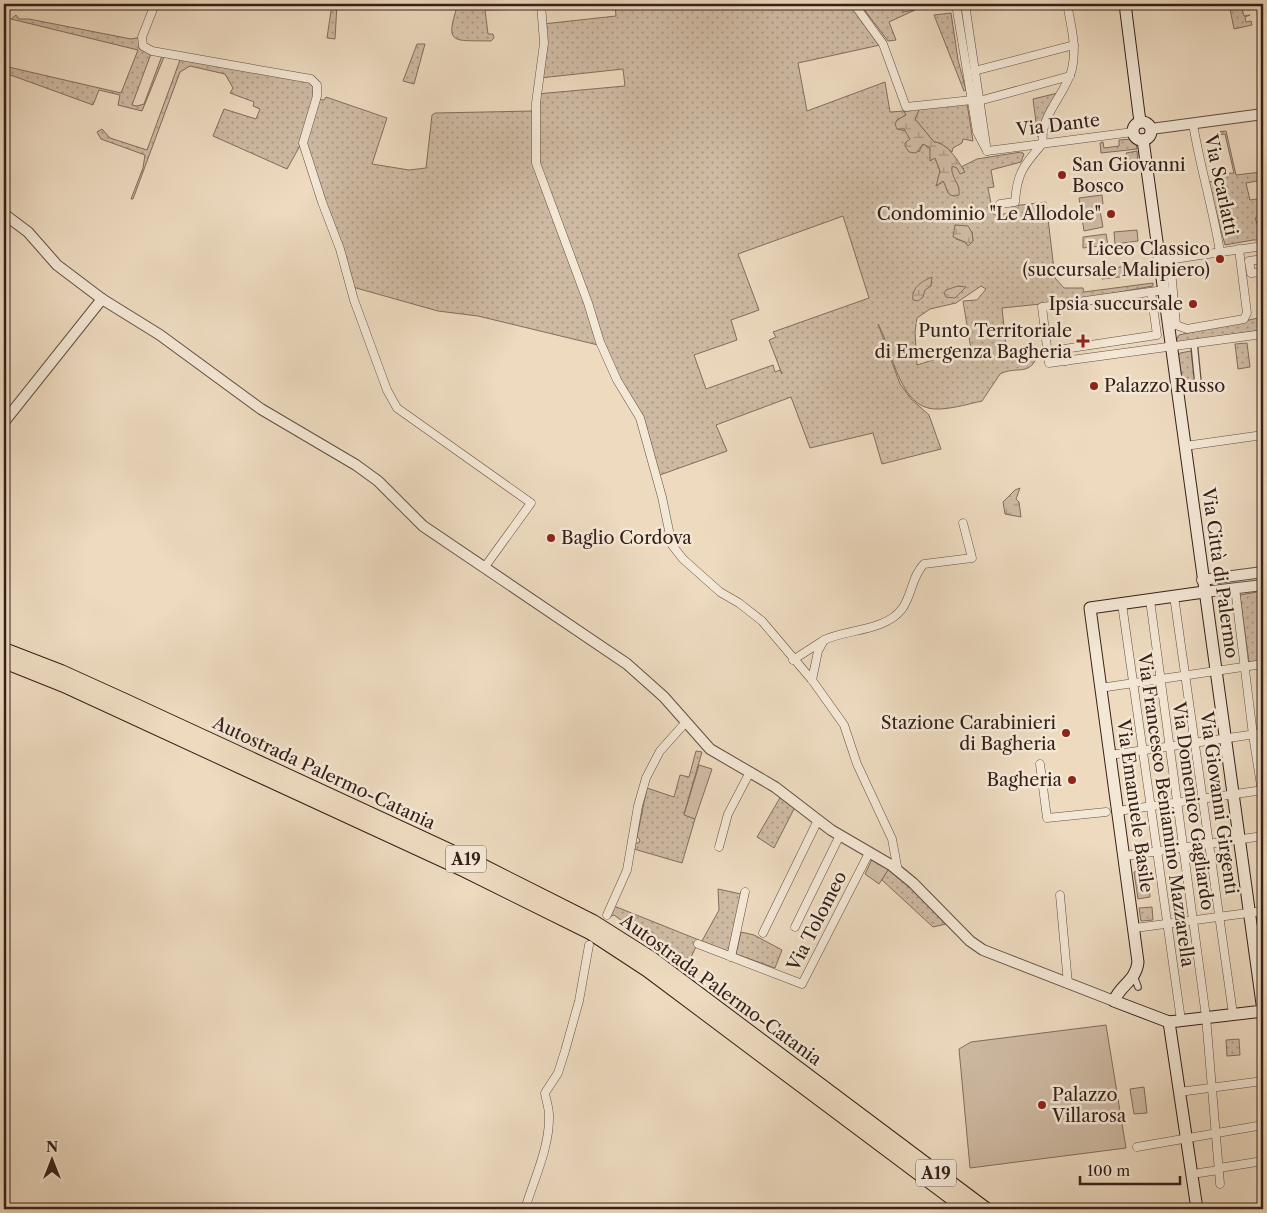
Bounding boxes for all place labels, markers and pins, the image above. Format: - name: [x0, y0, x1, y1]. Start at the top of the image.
- place label: San Giovanni Bosco: [1072, 154, 1186, 197]
- marker: San Giovanni Bosco: [1056, 169, 1068, 181]
- place label: Condominio "Le Allodole": [877, 203, 1101, 225]
- marker: Condominio "Le Allodole": [1105, 208, 1117, 220]
- place label: Liceo Classico (succursale Malipiero): [1022, 238, 1210, 281]
- marker: Liceo Classico (succursale Malipiero): [1214, 253, 1226, 265]
- place label: Ipsia succursale: [1049, 293, 1183, 315]
- marker: Ipsia succursale: [1187, 298, 1199, 310]
- place label: Punto Territoriale di Emergenza Bagheria: [874, 320, 1072, 363]
- marker: Punto Territoriale di Emergenza Bagheria: [1076, 334, 1090, 348]
- place label: Palazzo Russo: [1104, 375, 1225, 397]
- marker: Palazzo Russo: [1088, 380, 1100, 392]
- place label: Baglio Cordova: [561, 527, 692, 549]
- marker: Baglio Cordova: [545, 532, 557, 544]
- place label: Stazione Carabinieri di Bagheria: [881, 712, 1057, 755]
- marker: Stazione Carabinieri di Bagheria: [1060, 727, 1072, 739]
- place label: Bagheria: [987, 769, 1063, 791]
- marker: Bagheria: [1066, 774, 1078, 786]
- place label: Palazzo Villarosa: [1051, 1084, 1127, 1127]
- marker: Palazzo Villarosa: [1036, 1099, 1048, 1111]

